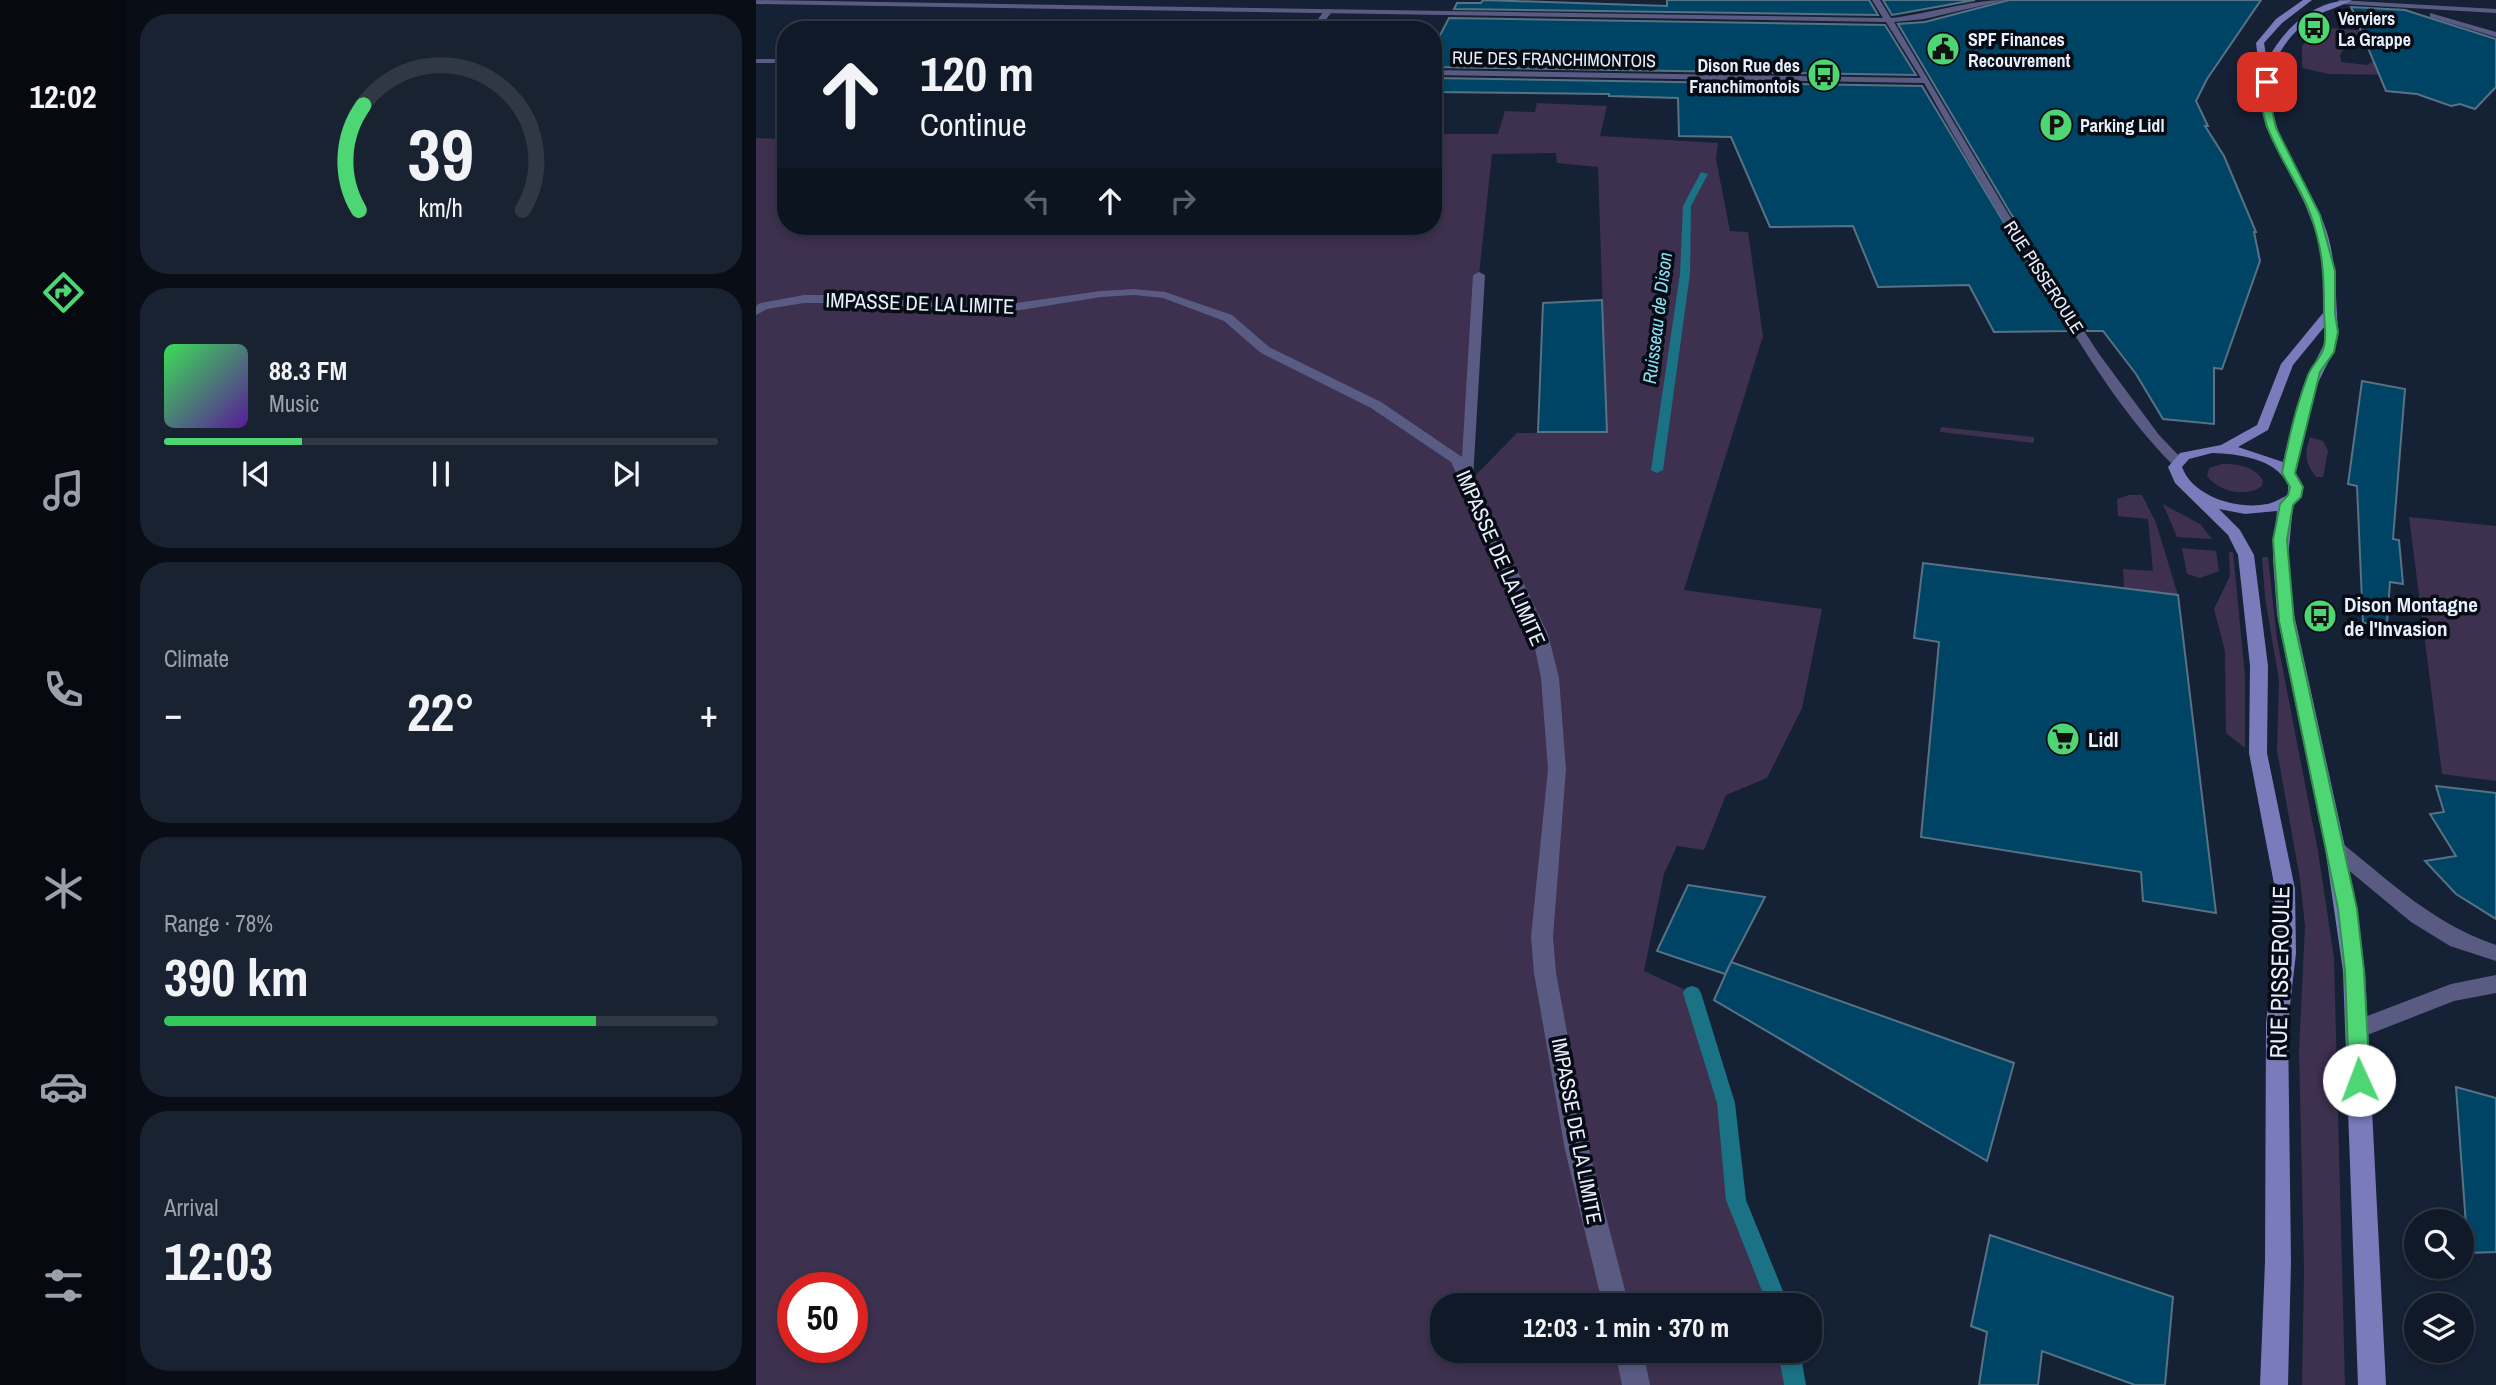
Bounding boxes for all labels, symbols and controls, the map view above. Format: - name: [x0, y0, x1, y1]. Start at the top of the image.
- place label: Verviers La Grappe: [2338, 6, 2411, 52]
- bus stop icon: Verviers La Grappe: [2295, 9, 2333, 47]
- place label: SPF Finances Recouvrement: [1968, 27, 2071, 73]
- public building icon: SPF Finances Recouvrement: [1924, 30, 1962, 68]
- text: 120 m: [920, 40, 1034, 106]
- street label: RUE DES FRANCHIMONTOIS: [1452, 45, 1656, 73]
- icon: ahead: [805, 49, 896, 140]
- pin: [2237, 52, 2297, 112]
- place label: Dison Rue des Franchimontois: [1689, 53, 1800, 99]
- bus stop icon: Dison Rue des Franchimontois: [1805, 56, 1843, 94]
- icon: arrive: [2248, 63, 2286, 101]
- text: 12:02: [29, 75, 97, 118]
- text: Continue: [920, 103, 1027, 146]
- text: 39: [408, 105, 474, 203]
- parking icon: Parking Lidl: [2037, 106, 2075, 144]
- place label: Parking Lidl: [2080, 113, 2165, 138]
- icon: left: [1018, 182, 1056, 220]
- icon: ahead: [1091, 182, 1129, 220]
- icon: right: [1164, 182, 1202, 220]
- text: km/h: [419, 191, 463, 225]
- street label: RUE PISSEROULE: [1998, 216, 2090, 338]
- water label: Ruisseau de Dison: [1636, 251, 1678, 385]
- icon: directions: [39, 268, 88, 317]
- street label: IMPASSE DE LA LIMITE: [825, 285, 1015, 321]
- text: 88.3 FM: [269, 353, 347, 388]
- text: Music: [269, 388, 319, 419]
- icon: previous: [237, 455, 275, 493]
- icon: pause: [422, 455, 460, 493]
- icon: next: [607, 455, 645, 493]
- icon: music: [39, 466, 88, 515]
- street label: IMPASSE DE LA LIMITE: [1449, 466, 1553, 650]
- place label: Dison Montagne de l'Invasion: [2344, 590, 2478, 643]
- bus stop icon: Dison Montagne de l'Invasion: [2301, 597, 2339, 635]
- text: Climate: [164, 643, 229, 674]
- icon: phone: [39, 665, 88, 714]
- text: 22°: [407, 677, 475, 747]
- text: −: [164, 688, 182, 739]
- text: +: [700, 688, 718, 739]
- supermarket icon: Lidl: [2044, 720, 2082, 758]
- place label: Lidl: [2088, 725, 2119, 754]
- icon: climate: [39, 864, 88, 913]
- street label: RUE PISSEROULE: [2261, 885, 2297, 1059]
- text: Range · 78%: [164, 908, 273, 939]
- text: 390 km: [164, 942, 309, 1012]
- street label: IMPASSE DE LA LIMITE: [1545, 1035, 1609, 1227]
- position arrow: [2322, 1043, 2396, 1117]
- icon: car: [39, 1062, 88, 1111]
- text: Arrival: [164, 1192, 219, 1223]
- map controls: [2404, 1209, 2474, 1363]
- button: search: [2404, 1209, 2474, 1279]
- text: 12:03: [164, 1226, 273, 1296]
- icon: filters: [39, 1261, 88, 1310]
- speed limit sign: 50: [777, 1272, 868, 1363]
- button: layers: [2404, 1293, 2474, 1363]
- text: 12:03 · 1 min · 370 m: [1523, 1310, 1729, 1345]

